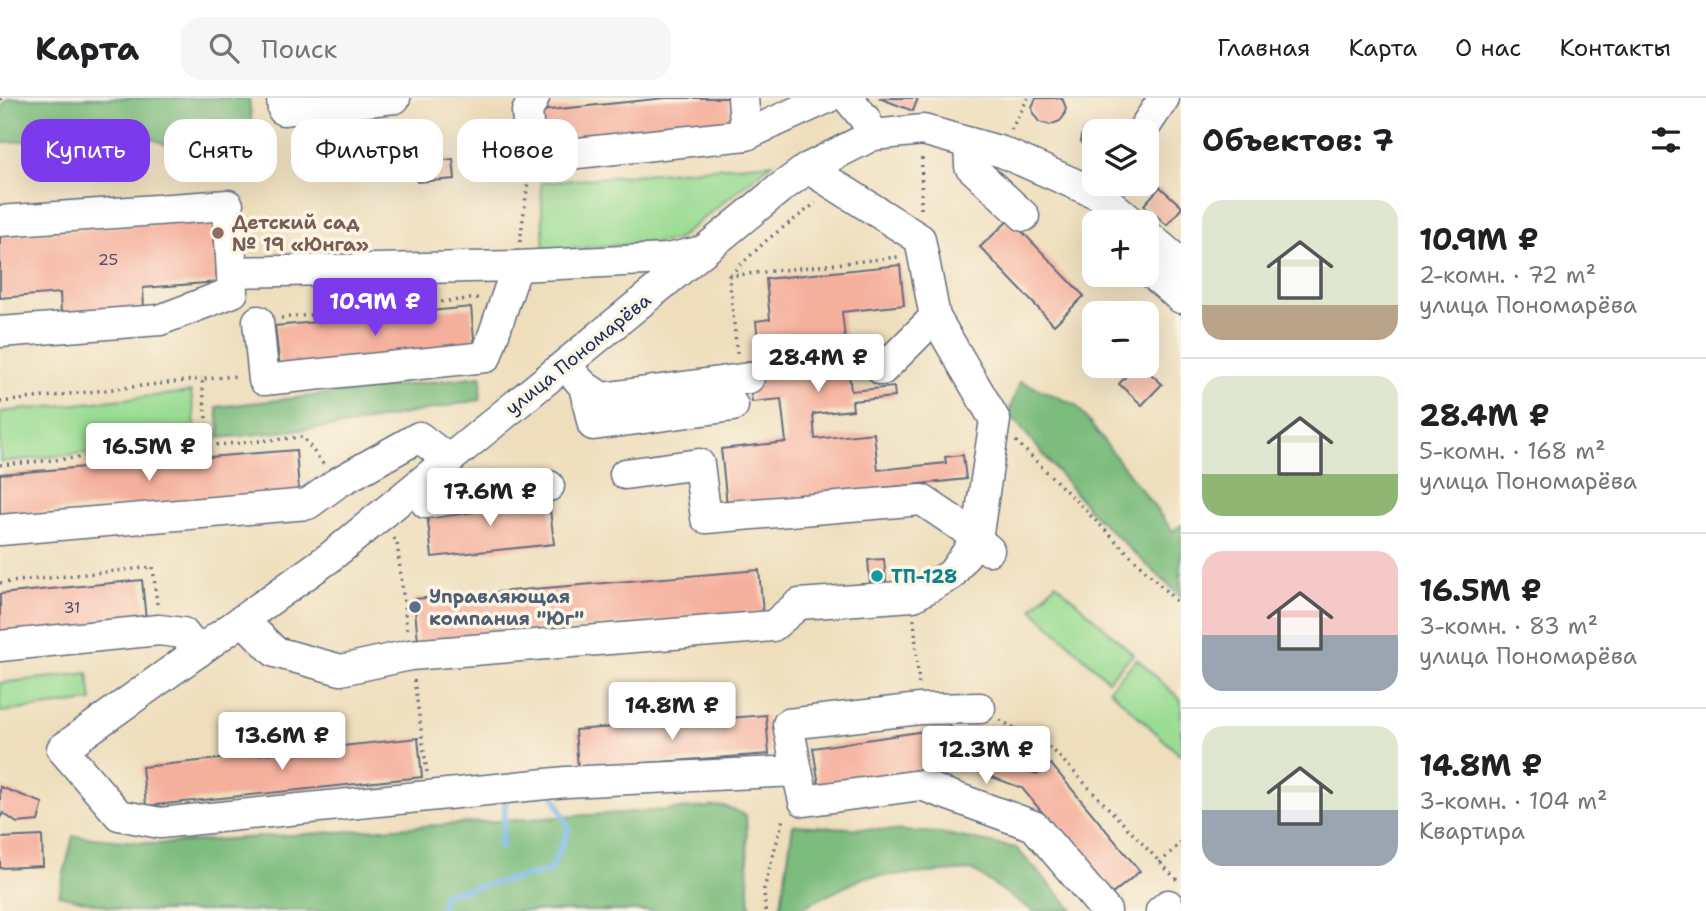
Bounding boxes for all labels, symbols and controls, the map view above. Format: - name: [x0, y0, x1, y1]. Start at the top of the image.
- search box: [181, 17, 671, 80]
- text: Карта: [35, 26, 139, 71]
- icon: search: [205, 29, 243, 67]
- text: Поиск: [261, 31, 337, 66]
- text: Главная: [1217, 32, 1310, 64]
- text: Карта: [1348, 32, 1417, 64]
- text: О нас: [1455, 32, 1521, 64]
- text: Контакты: [1559, 32, 1671, 64]
- chip: Купить: [21, 119, 150, 182]
- chip: Снять: [164, 119, 277, 182]
- chip: Фильтры: [291, 119, 443, 182]
- chip: Новое: [457, 119, 578, 182]
- map controls: [1082, 119, 1159, 378]
- button: layers: [1082, 119, 1159, 196]
- text: Объектов: 7: [1202, 120, 1394, 161]
- icon: filters: [1647, 121, 1685, 159]
- place label: Детский сад № 19 «Юнга»: [232, 210, 369, 257]
- button: +: [1082, 210, 1159, 287]
- text: 10.9M ₽: [1419, 219, 1539, 260]
- marker: Детский сад № 19 «Юнга»: [210, 225, 226, 241]
- icon: home: [1258, 228, 1342, 312]
- house number: 25: [98, 249, 118, 270]
- text: 2-комн. · 72 m²: [1419, 260, 1596, 290]
- pin: 10.9M ₽: [310, 278, 440, 338]
- text: 10.9M ₽: [329, 286, 421, 316]
- street label: улица Пономарёва: [500, 287, 656, 420]
- text: улица Пономарёва: [1419, 290, 1637, 320]
- button: −: [1082, 301, 1159, 378]
- pin: 28.4M ₽: [753, 334, 883, 394]
- text: 28.4M ₽: [768, 342, 868, 372]
- text: 28.4M ₽: [1419, 395, 1550, 436]
- icon: home: [1258, 404, 1342, 488]
- pin: 16.5M ₽: [84, 424, 214, 483]
- text: 16.5M ₽: [102, 431, 196, 461]
- text: 5-комн. · 168 m²: [1419, 436, 1606, 466]
- text: улица Пономарёва: [1419, 466, 1637, 496]
- pin: 17.6M ₽: [425, 468, 555, 528]
- text: 17.6M ₽: [443, 476, 537, 506]
- place label: ТП-128: [891, 564, 957, 589]
- marker: ТП-128: [869, 568, 885, 584]
- text: 16.5M ₽: [1419, 570, 1542, 611]
- icon: home: [1258, 579, 1342, 663]
- place label: Управляющая компания "Юг": [429, 584, 584, 631]
- house number: 31: [63, 597, 81, 618]
- marker: Управляющая компания "Юг": [407, 599, 423, 615]
- text: 3-комн. · 83 m²: [1419, 611, 1598, 641]
- text: улица Пономарёва: [1419, 641, 1637, 671]
- pin: 14.8M ₽: [607, 682, 737, 742]
- text: 14.8M ₽: [625, 690, 719, 720]
- pin: 13.6M ₽: [217, 712, 347, 772]
- text: 13.6M ₽: [234, 720, 330, 750]
- pin: 12.3M ₽: [921, 726, 1051, 786]
- text: 12.3M ₽: [938, 734, 1034, 764]
- text: 14.8M ₽: [1419, 745, 1543, 786]
- icon: home: [1258, 754, 1342, 838]
- text: 3-комн. · 104 m²: [1419, 786, 1608, 816]
- text: Квартира: [1419, 816, 1525, 846]

